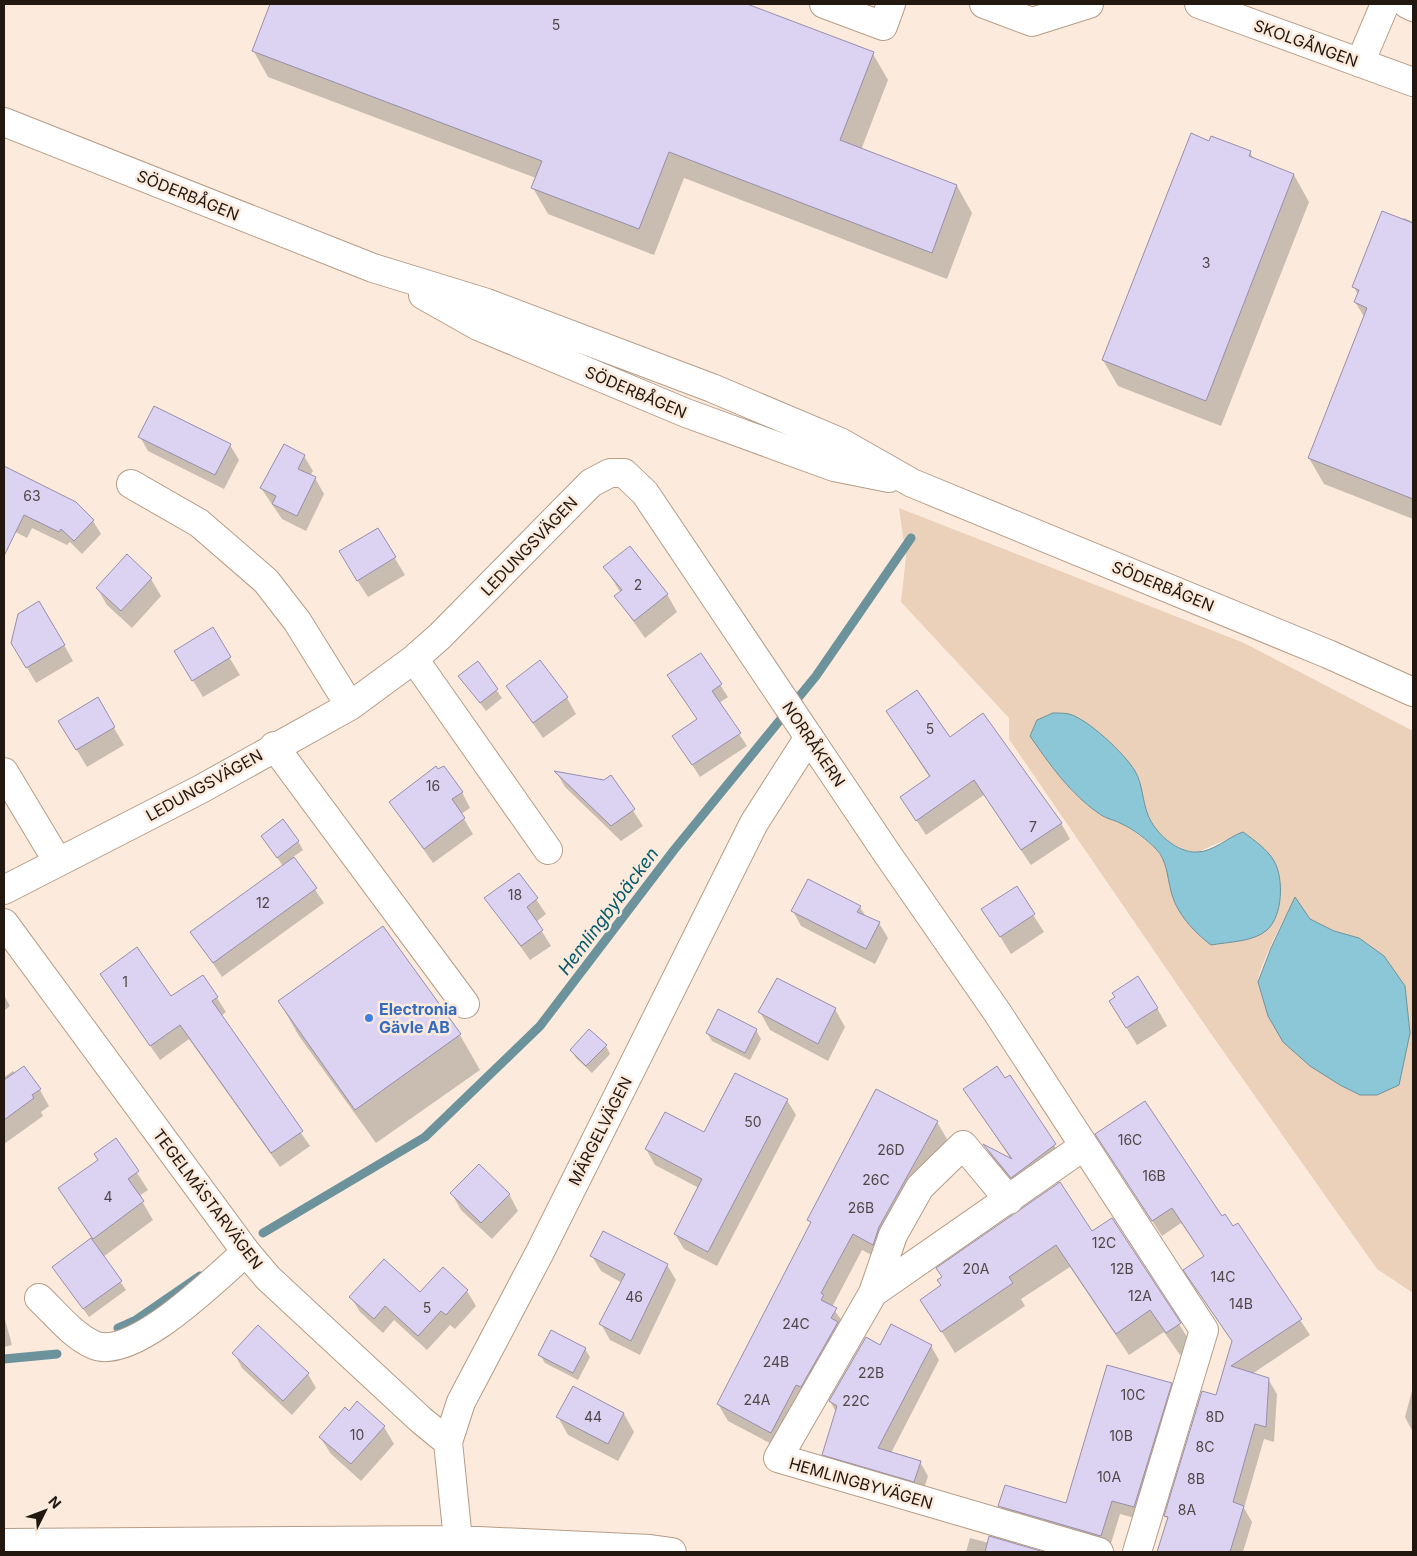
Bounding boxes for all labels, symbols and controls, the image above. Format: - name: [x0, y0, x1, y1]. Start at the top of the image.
- street label: SKOLGÅNGEN: [1251, 15, 1361, 71]
- house number: 5: [552, 16, 560, 33]
- street label: SÖDERBÅGEN: [134, 165, 242, 225]
- house number: 3: [1202, 254, 1210, 271]
- street label: SÖDERBÅGEN: [582, 362, 690, 422]
- house number: 63: [23, 487, 41, 504]
- street label: LEDUNGSVÄGEN: [477, 492, 581, 600]
- street label: SÖDERBÅGEN: [1109, 556, 1217, 616]
- house number: 2: [634, 576, 642, 593]
- street label: NORRÅKERN: [778, 698, 850, 790]
- house number: 5: [926, 720, 934, 737]
- street label: LEDUNGSVÄGEN: [142, 745, 266, 825]
- house number: 16: [426, 777, 440, 794]
- house number: 7: [1029, 818, 1037, 835]
- water label: Hemlingbybäcken: [553, 843, 663, 979]
- house number: 18: [508, 886, 522, 903]
- house number: 12: [256, 894, 270, 911]
- house number: 1: [122, 973, 128, 990]
- place label: Electronia Gävle AB: [379, 999, 457, 1037]
- marker: Electronia Gävle AB: [363, 1012, 375, 1024]
- street label: MÄRGELVÄGEN: [564, 1073, 636, 1189]
- house number: 50: [744, 1113, 762, 1130]
- street label: TEGELMÄSTARVÄGEN: [149, 1125, 267, 1273]
- house number: 16C: [1118, 1131, 1142, 1148]
- house number: 26D: [877, 1141, 905, 1158]
- house number: 16B: [1142, 1167, 1166, 1184]
- house number: 26C: [862, 1171, 890, 1188]
- house number: 4: [103, 1188, 113, 1205]
- house number: 26B: [848, 1199, 874, 1216]
- house number: 12C: [1092, 1234, 1116, 1251]
- house number: 20A: [962, 1260, 990, 1277]
- house number: 12B: [1110, 1260, 1134, 1277]
- house number: 14C: [1211, 1268, 1235, 1285]
- house number: 12A: [1128, 1287, 1152, 1304]
- house number: 46: [625, 1288, 643, 1305]
- house number: 14B: [1229, 1295, 1253, 1312]
- house number: 5: [423, 1299, 431, 1316]
- house number: 24C: [782, 1315, 810, 1332]
- house number: 24B: [763, 1353, 789, 1370]
- house number: 22B: [858, 1364, 884, 1381]
- house number: 10C: [1121, 1386, 1145, 1403]
- house number: 24A: [743, 1391, 771, 1408]
- house number: 22C: [842, 1392, 870, 1409]
- house number: 44: [584, 1408, 602, 1425]
- house number: 8D: [1206, 1408, 1224, 1425]
- house number: 10: [350, 1426, 364, 1443]
- house number: 10B: [1109, 1427, 1133, 1444]
- house number: 8C: [1196, 1438, 1214, 1455]
- street label: HEMLINGBYVÄGEN: [787, 1453, 935, 1513]
- house number: 10A: [1097, 1468, 1121, 1485]
- house number: 8B: [1187, 1470, 1205, 1487]
- north arrow: [20, 1486, 70, 1536]
- text: N: [45, 1492, 65, 1512]
- house number: 8A: [1178, 1501, 1196, 1518]

